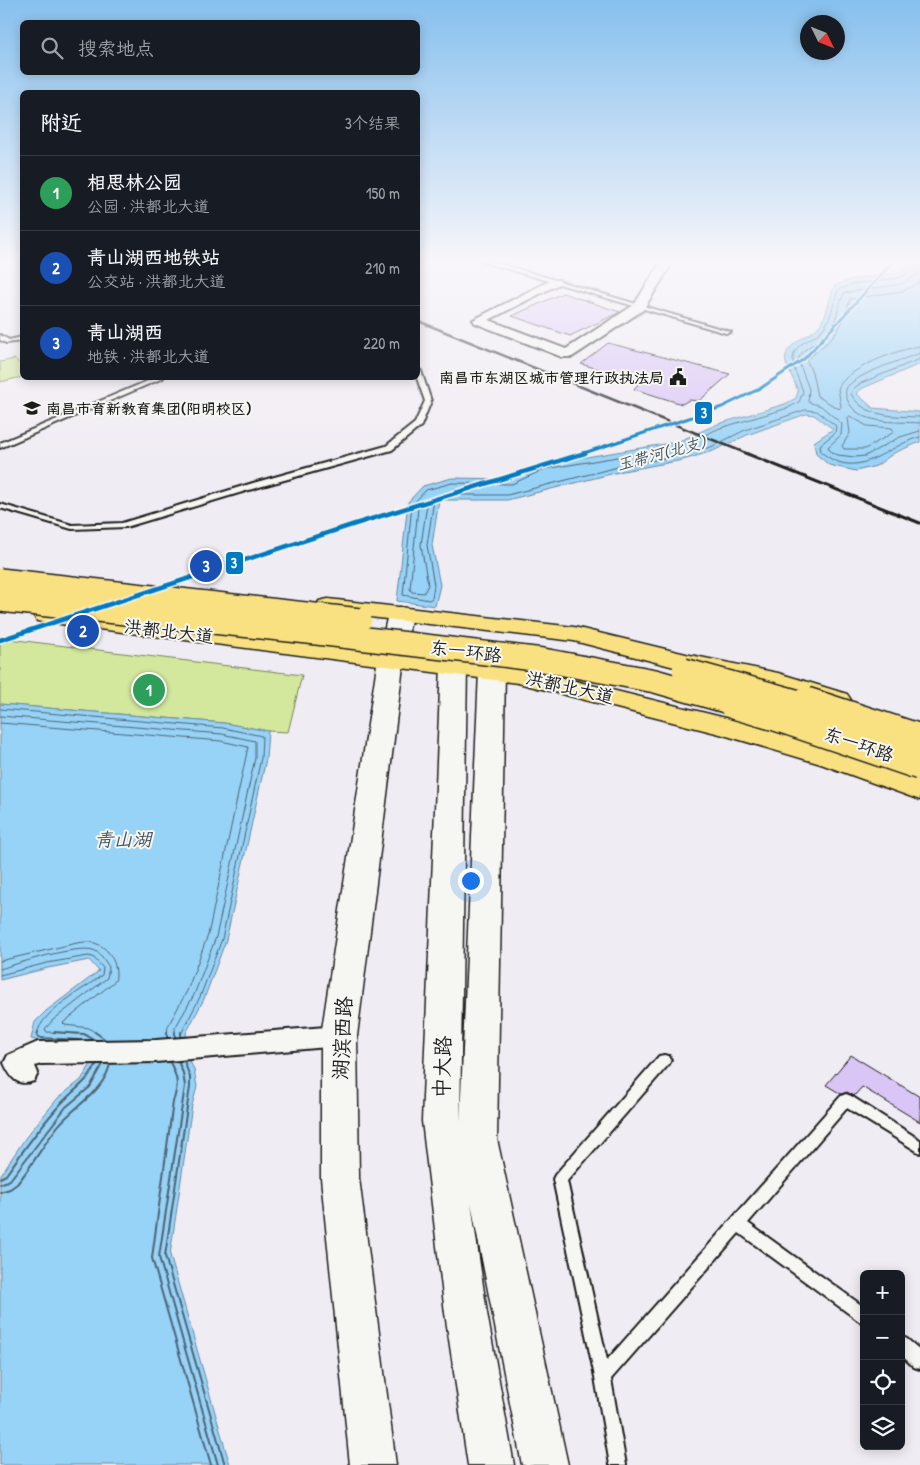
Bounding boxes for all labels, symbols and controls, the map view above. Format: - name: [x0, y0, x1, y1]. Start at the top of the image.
- north arrow: [800, 15, 845, 60]
- search box: [20, 20, 420, 75]
- icon: search: [38, 34, 66, 62]
- text: 搜索地点: [78, 35, 154, 61]
- text: 附近: [40, 108, 82, 137]
- text: 3个结果: [345, 112, 400, 134]
- text: 相思林公园: [87, 169, 182, 195]
- text: 1: [53, 182, 59, 204]
- text: 150 m: [366, 182, 400, 204]
- text: 公园 · 洪都北大道: [87, 195, 210, 217]
- text: 青山湖西地铁站: [87, 244, 220, 270]
- text: 2: [52, 257, 60, 279]
- text: 210 m: [365, 257, 400, 279]
- text: 公交站 · 洪都北大道: [87, 270, 226, 292]
- text: 青山湖西: [87, 319, 163, 345]
- text: 3: [52, 332, 60, 354]
- text: 220 m: [363, 332, 400, 354]
- text: 地铁 · 洪都北大道: [87, 345, 210, 367]
- place label: 南昌市东湖区城市管理行政执法局: [439, 367, 664, 388]
- public building icon: 南昌市东湖区城市管理行政执法局: [668, 367, 688, 387]
- school or university icon: 南昌市育新教育集团(阳明校区): [22, 398, 42, 418]
- place label: 南昌市育新教育集团(阳明校区): [46, 398, 251, 419]
- line badge: 3: [694, 401, 713, 425]
- text: 3: [701, 403, 708, 422]
- water label: 玉带河(北支): [614, 430, 709, 475]
- pin: 3: [190, 547, 222, 585]
- line badge: 3: [225, 551, 244, 575]
- text: 3: [231, 553, 238, 572]
- pin: 2: [67, 612, 99, 650]
- street label: 洪都北大道: [123, 613, 215, 649]
- street label: 东一环路: [429, 634, 503, 668]
- street label: 洪都北大道: [523, 665, 617, 709]
- pin: 1: [133, 671, 165, 709]
- street label: 东一环路: [821, 720, 897, 768]
- water label: 青山湖: [94, 826, 153, 852]
- your location: [458, 868, 484, 894]
- street label: 湖滨西路: [325, 995, 359, 1081]
- street label: 中大路: [426, 1035, 458, 1099]
- map controls: [860, 1270, 905, 1450]
- button: +: [860, 1270, 905, 1315]
- button: −: [860, 1315, 905, 1360]
- button: locate: [860, 1360, 905, 1405]
- button: layers: [860, 1405, 905, 1450]

